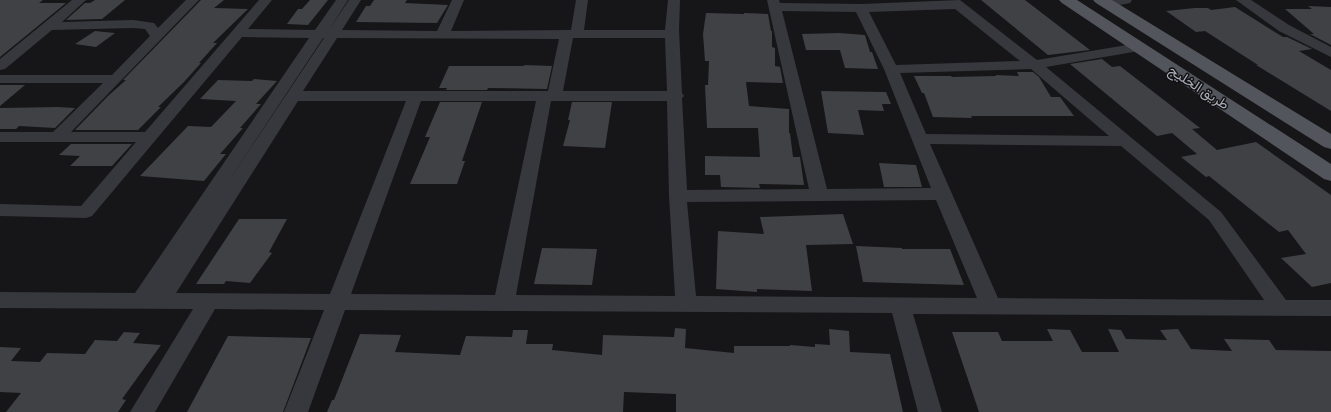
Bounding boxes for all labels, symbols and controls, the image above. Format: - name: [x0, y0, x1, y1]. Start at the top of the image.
- street label: طريق الخليج: [1164, 62, 1232, 115]

